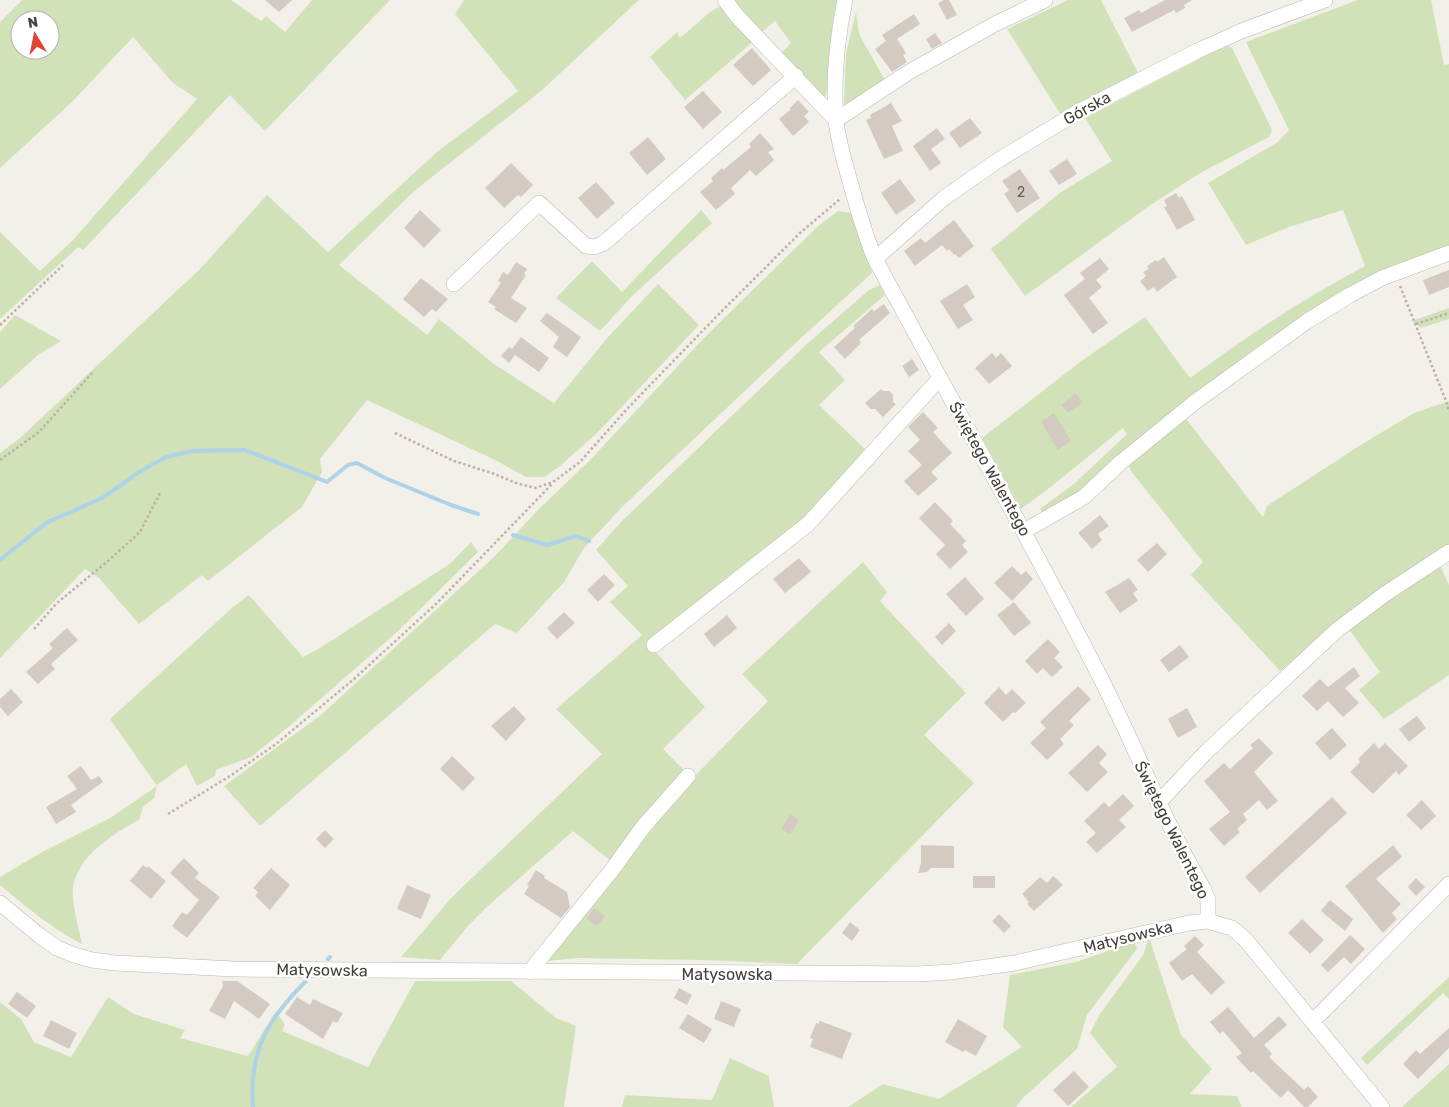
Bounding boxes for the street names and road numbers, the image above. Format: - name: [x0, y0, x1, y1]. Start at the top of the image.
- street label: Górska: [1060, 87, 1114, 129]
- street label: Świętego Walentego: [944, 398, 1036, 540]
- street label: Świętego Walentego: [1129, 758, 1215, 902]
- street label: Matysowska: [1081, 917, 1175, 957]
- street label: Matysowska: [276, 960, 368, 980]
- street label: Matysowska: [681, 965, 773, 984]

